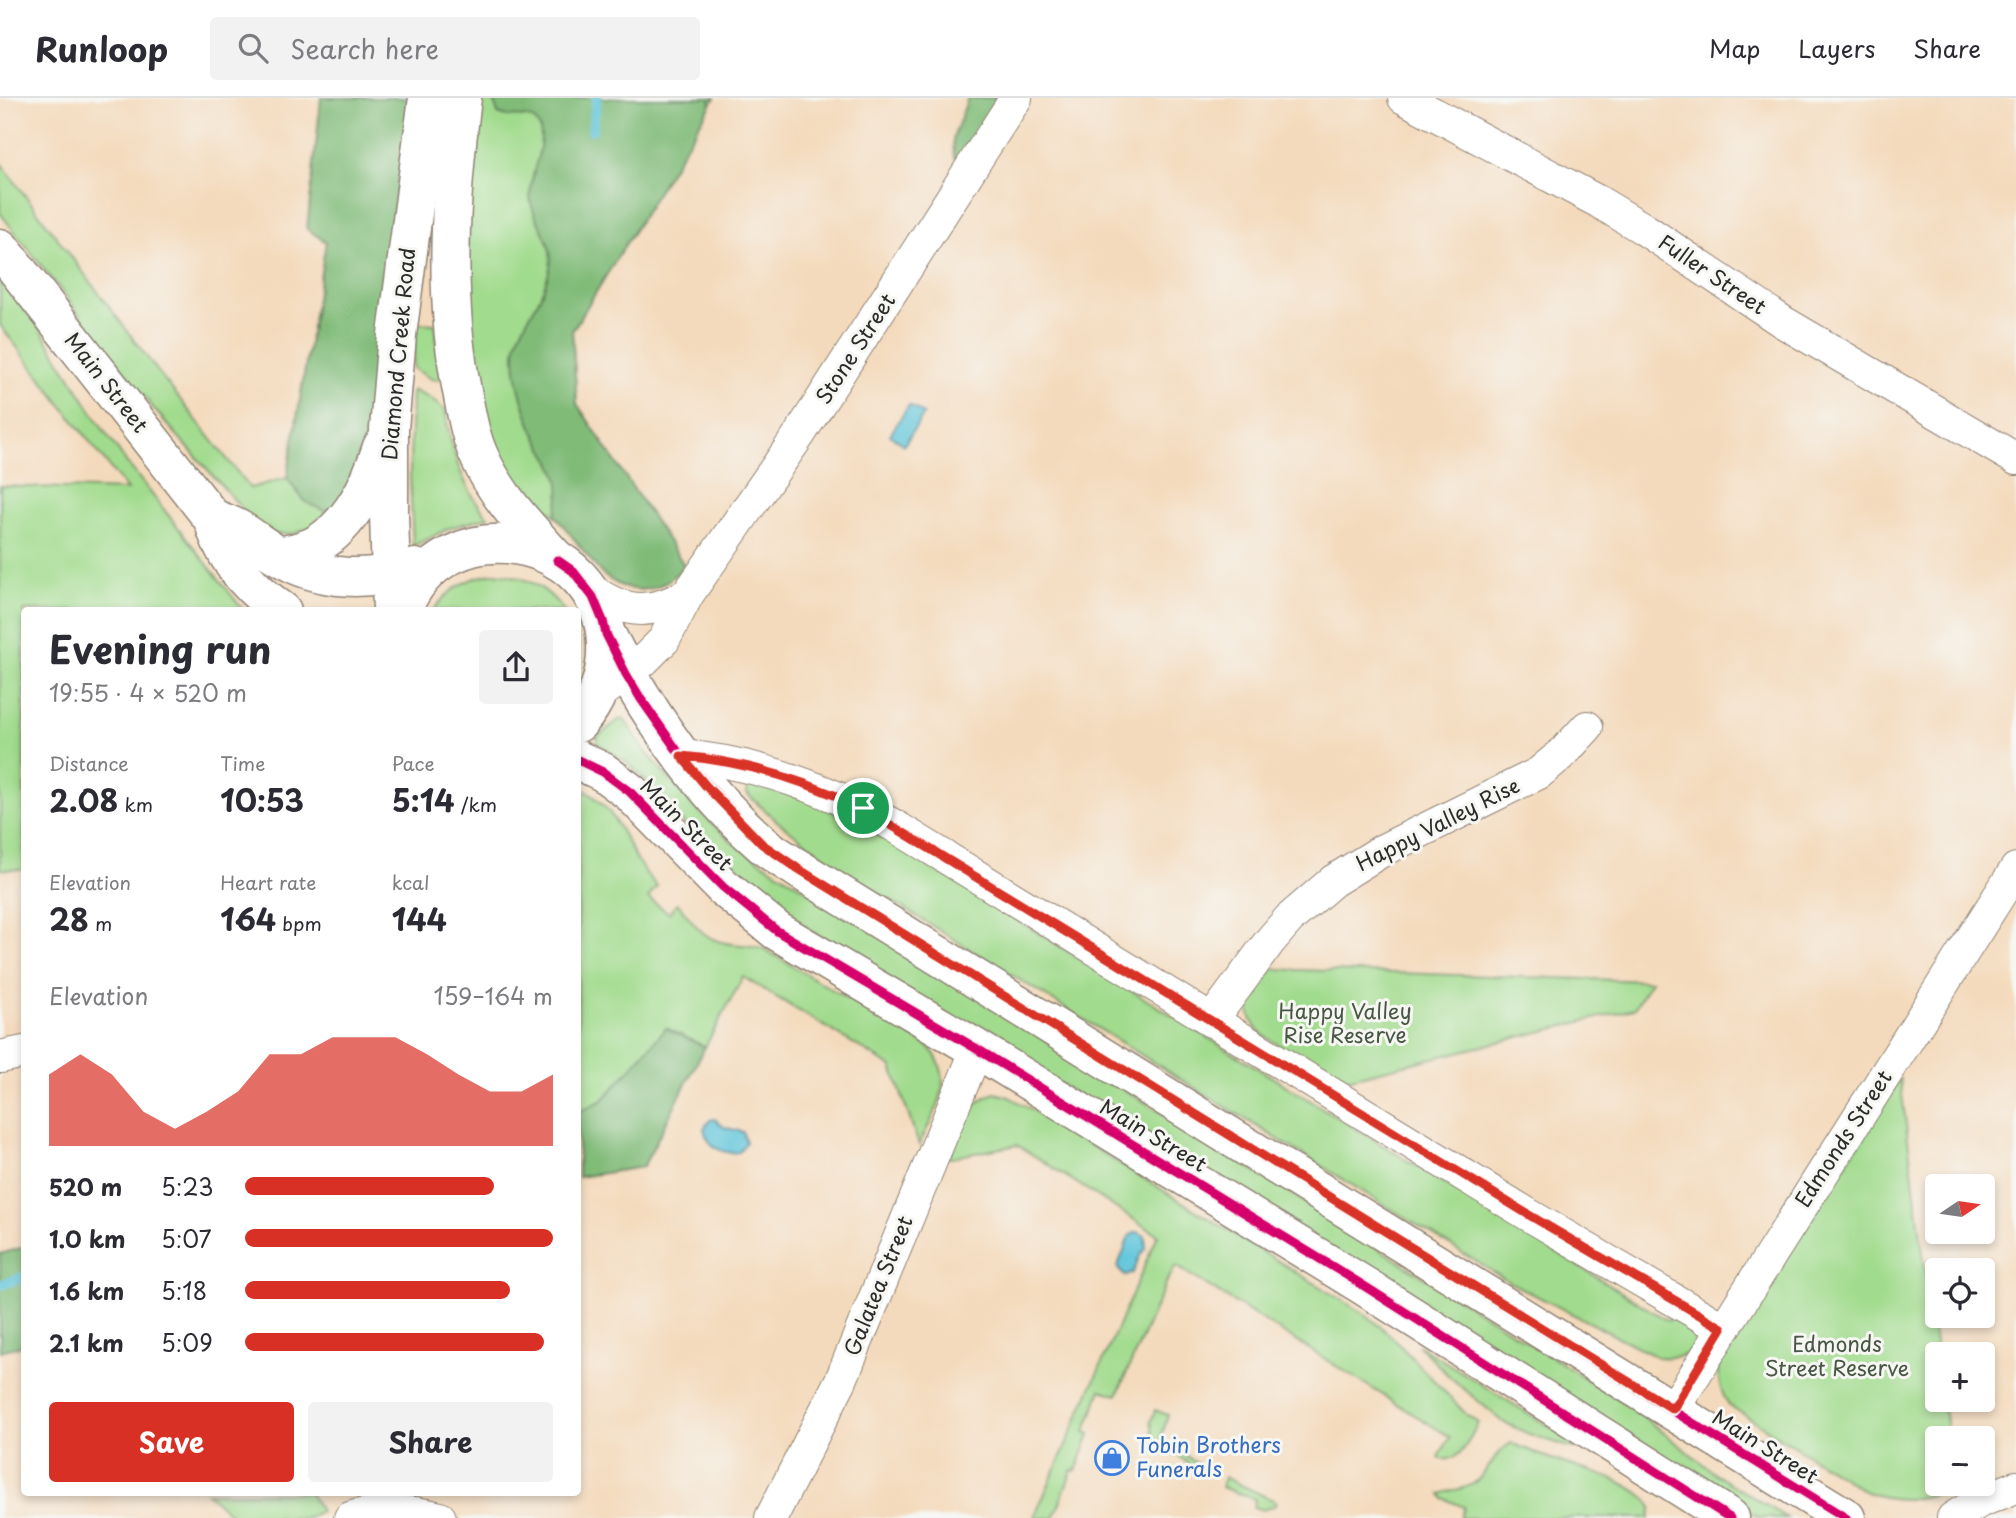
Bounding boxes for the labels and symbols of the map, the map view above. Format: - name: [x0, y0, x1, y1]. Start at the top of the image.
- street label: Fuller Street: [1653, 225, 1774, 321]
- street label: Diamond Creek Road: [372, 246, 422, 461]
- street label: Stone Street: [806, 286, 902, 410]
- street label: Main Street: [58, 325, 157, 439]
- street label: Happy Valley Rise: [1350, 768, 1524, 878]
- street label: Main Street: [634, 770, 741, 877]
- pin: [833, 778, 893, 838]
- park label: Happy Valley Rise Reserve: [1278, 994, 1412, 1050]
- street label: Edmonds Street: [1786, 1063, 1899, 1213]
- street label: Main Street: [1094, 1090, 1214, 1179]
- north arrow: [1925, 1174, 1995, 1244]
- street label: Galatea Street: [834, 1210, 920, 1360]
- park label: Edmonds Street Reserve: [1765, 1327, 1909, 1383]
- street label: Main Street: [1707, 1400, 1825, 1491]
- place label: Tobin Brothers Funerals: [1136, 1428, 1281, 1484]
- shop icon: Tobin Brothers Funerals: [1093, 1439, 1131, 1477]

